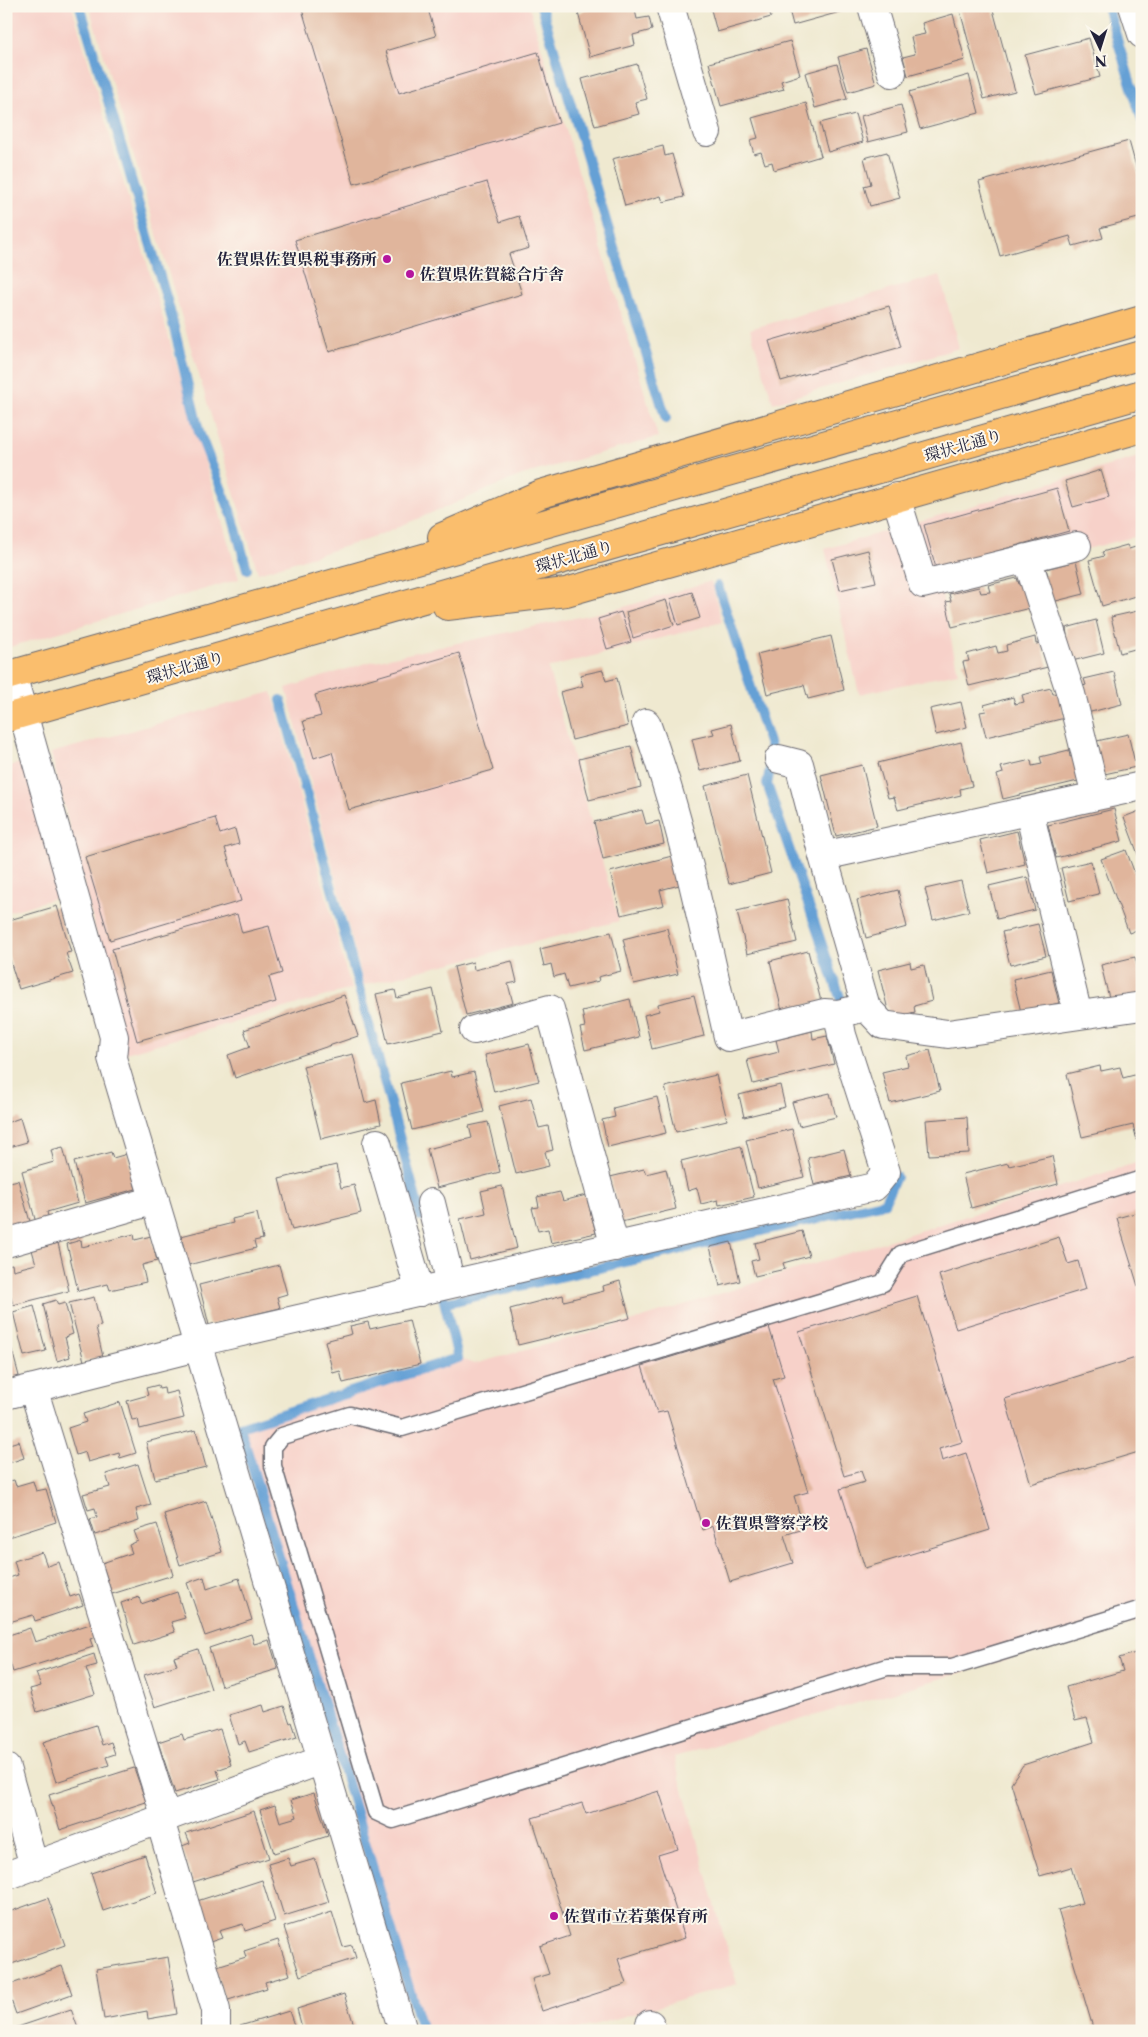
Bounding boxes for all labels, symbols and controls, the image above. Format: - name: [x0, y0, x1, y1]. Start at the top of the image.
- north arrow: [1076, 22, 1126, 72]
- text: N: [1094, 52, 1108, 70]
- place label: 佐賀県佐賀県税事務所: [217, 249, 377, 269]
- marker: 佐賀県佐賀県税事務所: [381, 253, 393, 265]
- place label: 佐賀県佐賀総合庁舎: [420, 264, 564, 284]
- marker: 佐賀県佐賀総合庁舎: [404, 268, 416, 280]
- street label: 環状北通り: [922, 424, 1004, 466]
- street label: 環状北通り: [533, 535, 615, 577]
- street label: 環状北通り: [144, 646, 226, 688]
- place label: 佐賀県警察学校: [716, 1513, 829, 1533]
- marker: 佐賀県警察学校: [700, 1517, 712, 1529]
- place label: 佐賀市立若葉保育所: [564, 1906, 708, 1926]
- marker: 佐賀市立若葉保育所: [548, 1910, 560, 1922]

